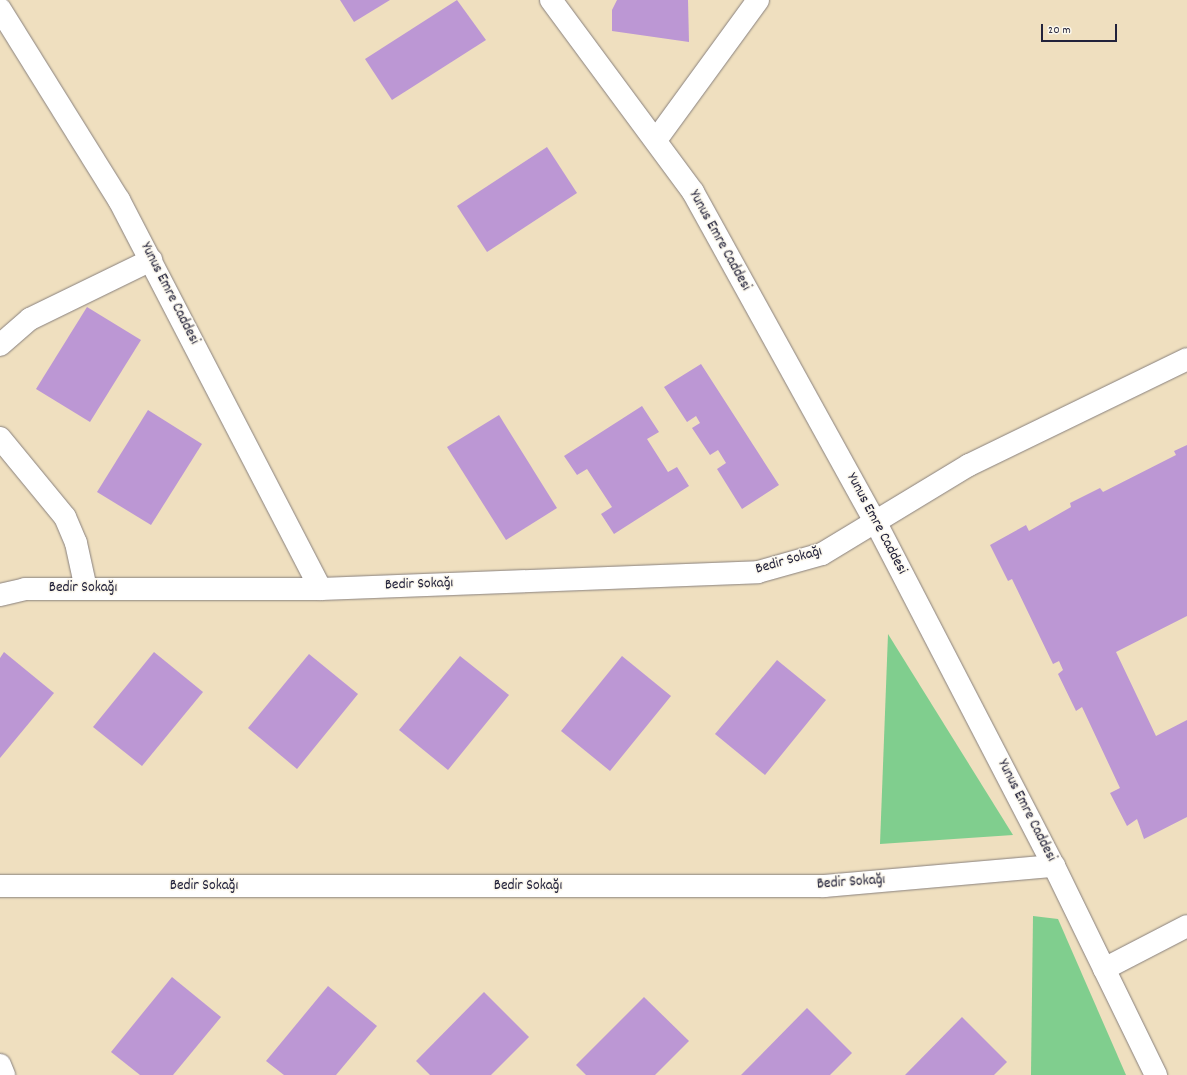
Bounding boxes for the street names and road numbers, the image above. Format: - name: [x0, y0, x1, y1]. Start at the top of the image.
- street label: Yunus Emre Caddesi: [684, 188, 754, 294]
- street label: Yunus Emre Caddesi: [136, 240, 202, 348]
- street label: Yunus Emre Caddesi: [842, 470, 910, 578]
- street label: Bedir Sokağı: [754, 543, 824, 579]
- street label: Bedir Sokağı: [385, 575, 453, 595]
- street label: Bedir Sokağı: [49, 580, 117, 598]
- street label: Yunus Emre Caddesi: [993, 757, 1059, 865]
- street label: Bedir Sokağı: [816, 872, 886, 894]
- street label: Bedir Sokağı: [170, 878, 238, 896]
- street label: Bedir Sokağı: [494, 878, 562, 896]

